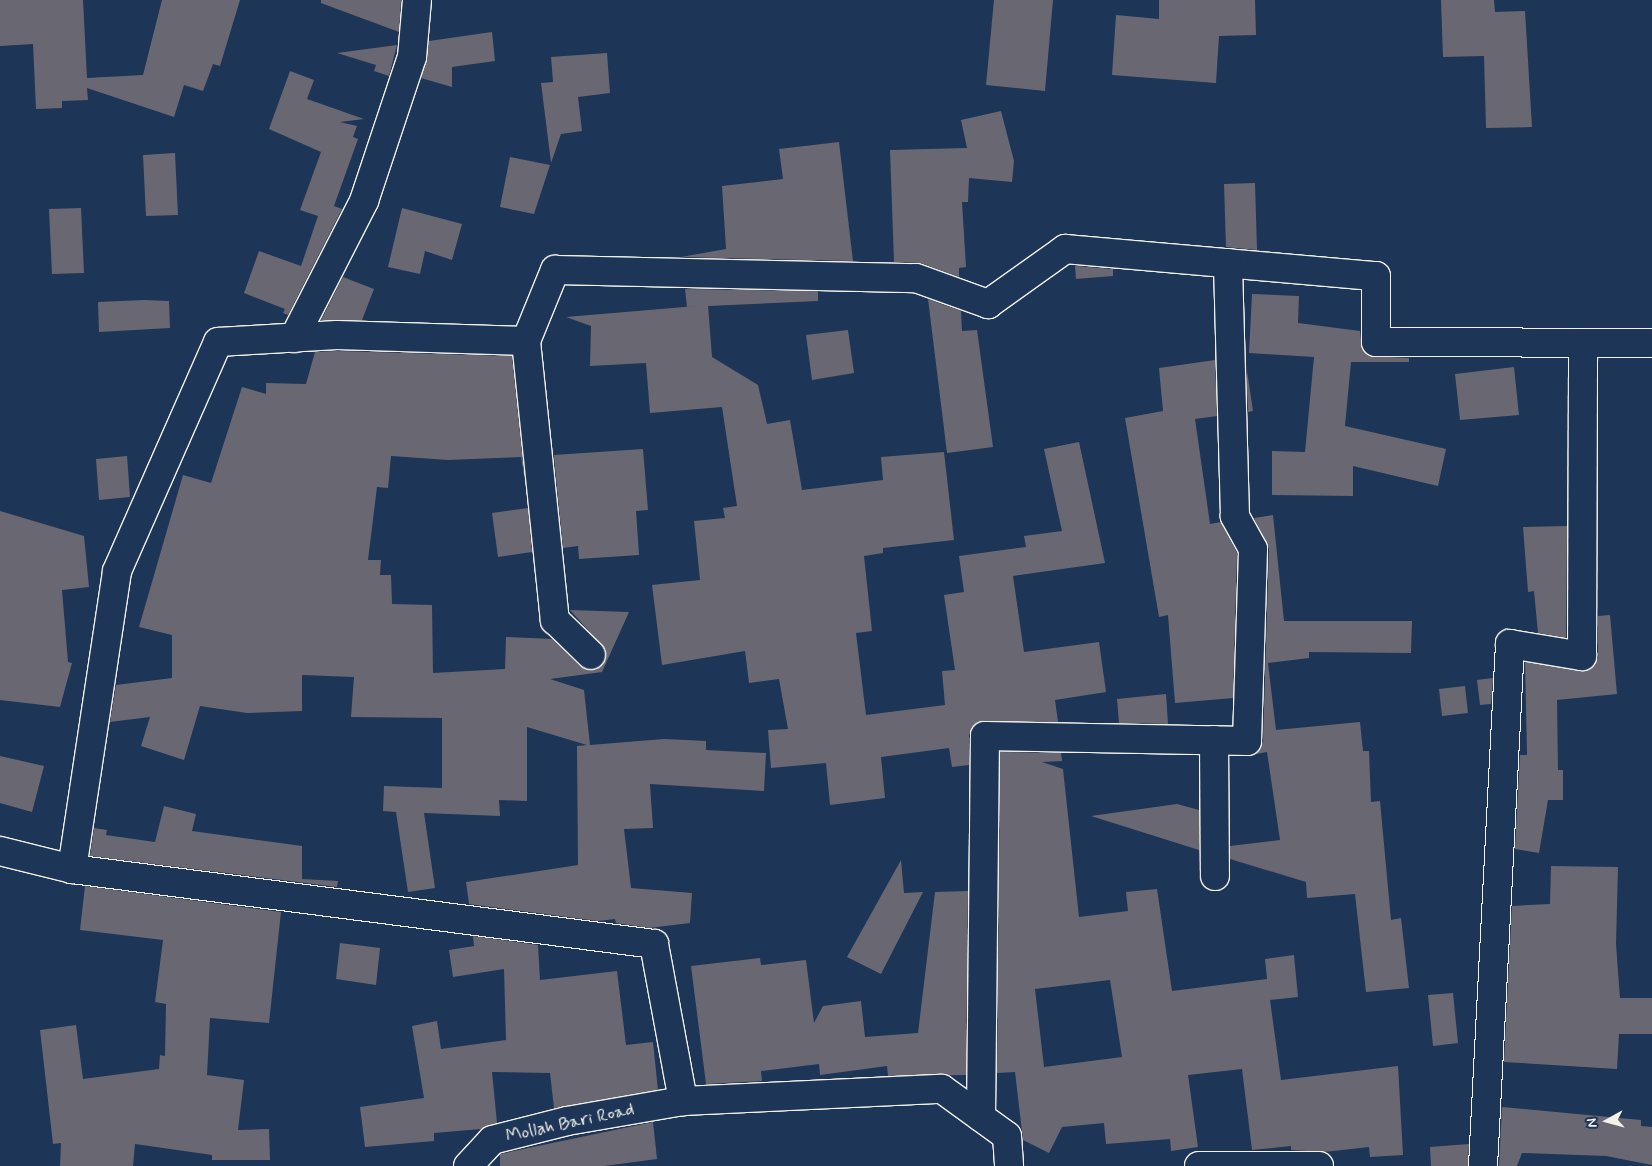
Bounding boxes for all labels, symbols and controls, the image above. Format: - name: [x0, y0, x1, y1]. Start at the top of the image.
- north arrow: [1582, 1096, 1632, 1146]
- street label: Mollah Bari Road: [506, 1099, 634, 1147]
- text: N: [1583, 1117, 1602, 1129]

